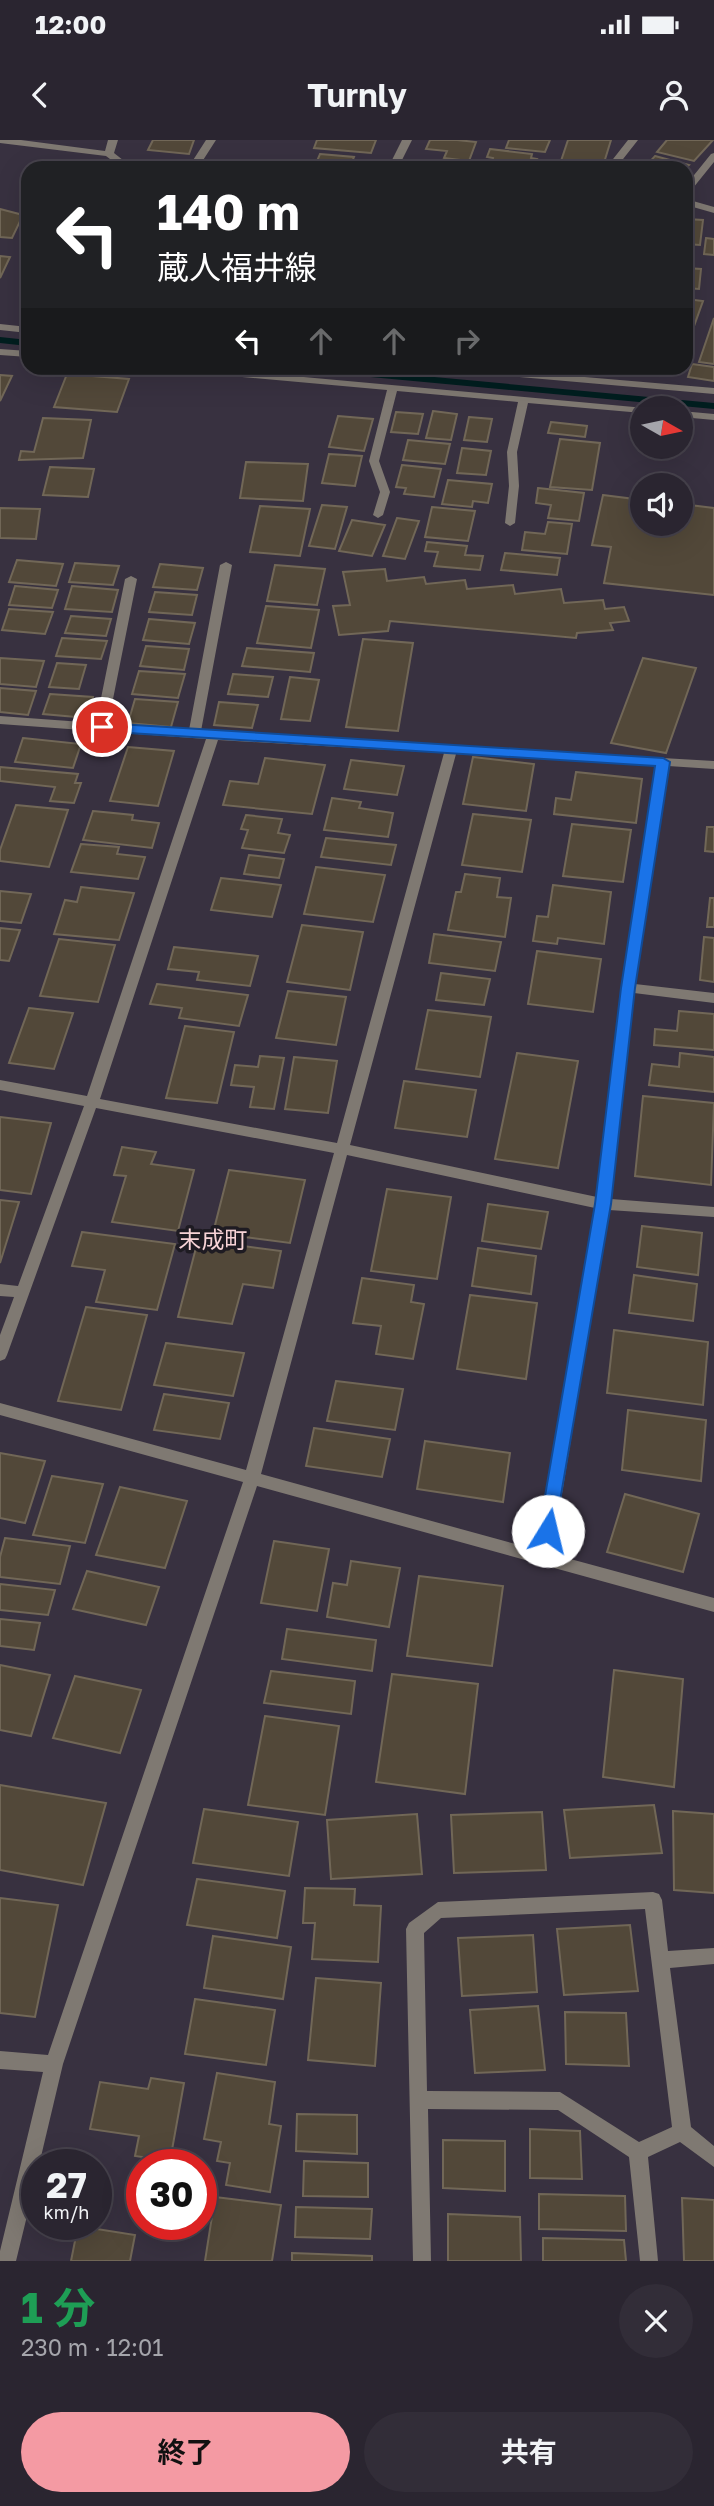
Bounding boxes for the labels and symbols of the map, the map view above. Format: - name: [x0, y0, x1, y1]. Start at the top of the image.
- north arrow: [630, 396, 693, 458]
- pin: [72, 697, 132, 757]
- district label: 末成町: [179, 1225, 248, 1253]
- position arrow: [511, 1494, 585, 1568]
- speed limit sign: 30: [126, 2149, 217, 2240]

